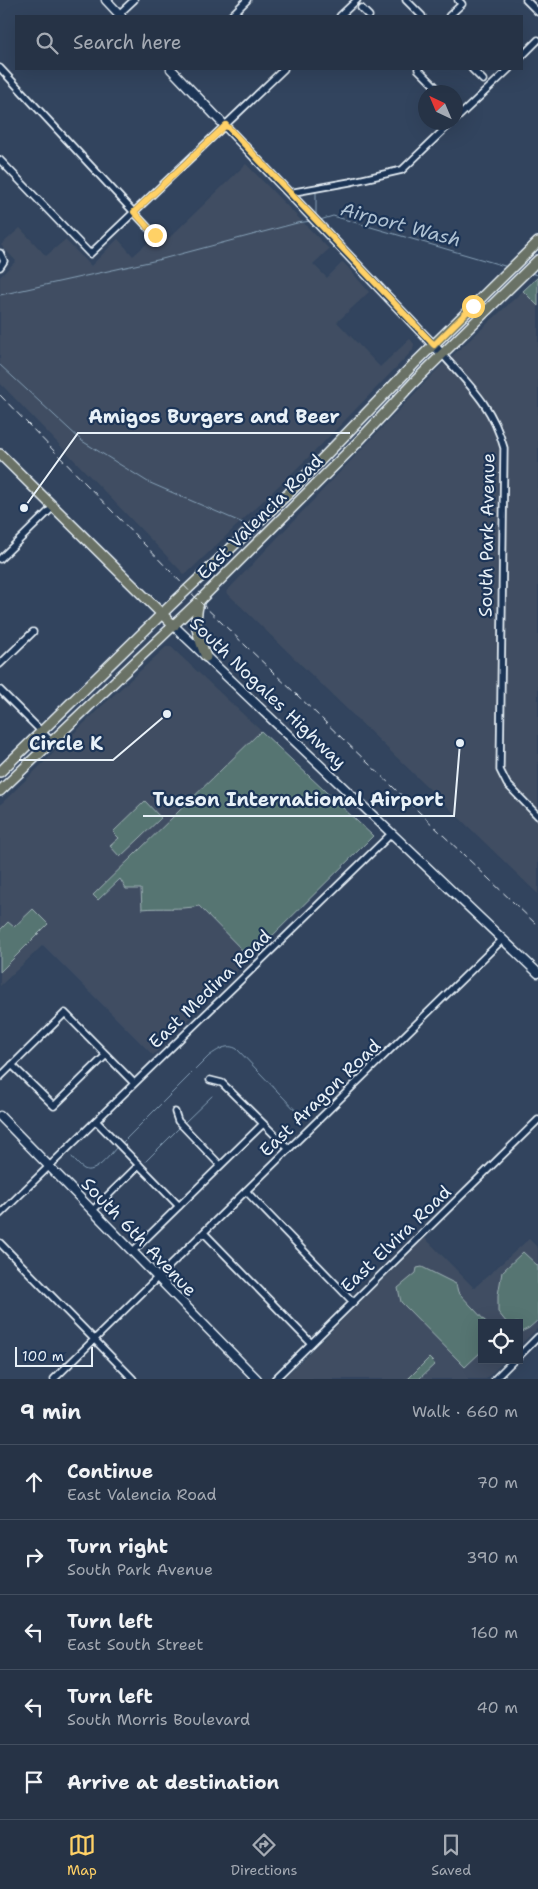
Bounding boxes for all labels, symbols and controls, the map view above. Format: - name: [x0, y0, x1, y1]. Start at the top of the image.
- search box: [15, 15, 523, 70]
- icon: search: [33, 29, 61, 57]
- text: Search here: [73, 30, 182, 55]
- north arrow: [418, 85, 463, 130]
- water label: Airport Wash: [338, 196, 464, 253]
- route end: [144, 224, 167, 247]
- route start: [462, 295, 485, 318]
- callout: Amigos Burgers and Beer: [78, 399, 350, 433]
- text: Amigos Burgers and Beer: [88, 404, 340, 429]
- street label: East Valencia Road: [192, 449, 328, 585]
- street label: South Park Avenue: [474, 453, 500, 617]
- street label: South Nogales Highway: [185, 612, 351, 774]
- callout: Circle K: [19, 726, 113, 760]
- text: Circle K: [29, 731, 103, 756]
- callout: Tucson International Airport: [143, 782, 454, 816]
- text: Tucson International Airport: [152, 787, 444, 812]
- street label: East Medina Road: [144, 924, 276, 1054]
- street label: East Aragon Road: [254, 1034, 386, 1162]
- street label: South 6th Avenue: [76, 1172, 202, 1302]
- street label: East Elvira Road: [336, 1180, 456, 1298]
- map controls: [478, 1319, 523, 1364]
- button: locate: [478, 1319, 523, 1364]
- scale bar: [15, 1344, 92, 1367]
- text: 100 m: [22, 1347, 64, 1365]
- text: 9 min: [20, 1398, 81, 1426]
- text: Walk · 660 m: [412, 1401, 518, 1422]
- text: Continue: [67, 1459, 153, 1484]
- icon: ahead: [20, 1468, 48, 1496]
- text: 70 m: [477, 1472, 518, 1493]
- text: East Valencia Road: [67, 1484, 217, 1505]
- text: Turn right: [67, 1534, 168, 1559]
- icon: right: [20, 1543, 48, 1571]
- text: 390 m: [466, 1547, 518, 1568]
- text: South Park Avenue: [67, 1559, 213, 1580]
- text: Turn left: [67, 1609, 153, 1634]
- icon: left: [20, 1618, 48, 1646]
- text: 160 m: [471, 1622, 518, 1643]
- text: East South Street: [67, 1634, 203, 1655]
- text: Turn left: [67, 1684, 153, 1709]
- icon: left: [20, 1693, 48, 1721]
- text: 40 m: [476, 1697, 518, 1718]
- text: South Morris Boulevard: [67, 1709, 250, 1730]
- icon: arrive: [20, 1768, 48, 1796]
- text: Arrive at destination: [67, 1770, 279, 1795]
- tab: Map: [67, 1831, 97, 1879]
- tab: Directions: [231, 1831, 297, 1879]
- tab: Saved: [431, 1831, 471, 1879]

